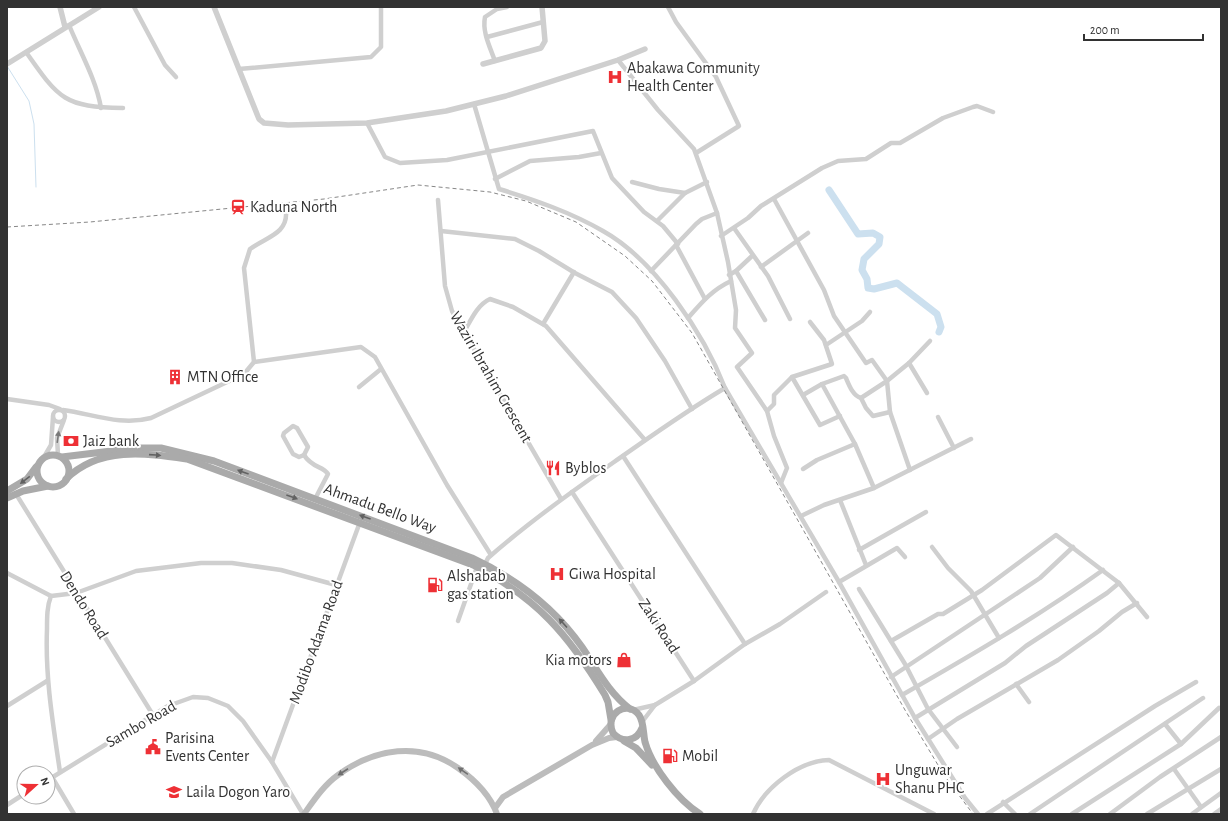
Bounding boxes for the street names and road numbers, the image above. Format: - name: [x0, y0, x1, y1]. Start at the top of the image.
- street label: Waziri Ibrahim Crescent: [447, 309, 535, 445]
- street label: Ahmadu Bello Way: [321, 480, 438, 537]
- street label: Dendo Road: [57, 568, 111, 642]
- street label: Modibo Adama Road: [286, 578, 346, 706]
- street label: Zaki Road: [636, 596, 682, 656]
- street label: Sambo Road: [103, 698, 179, 750]

